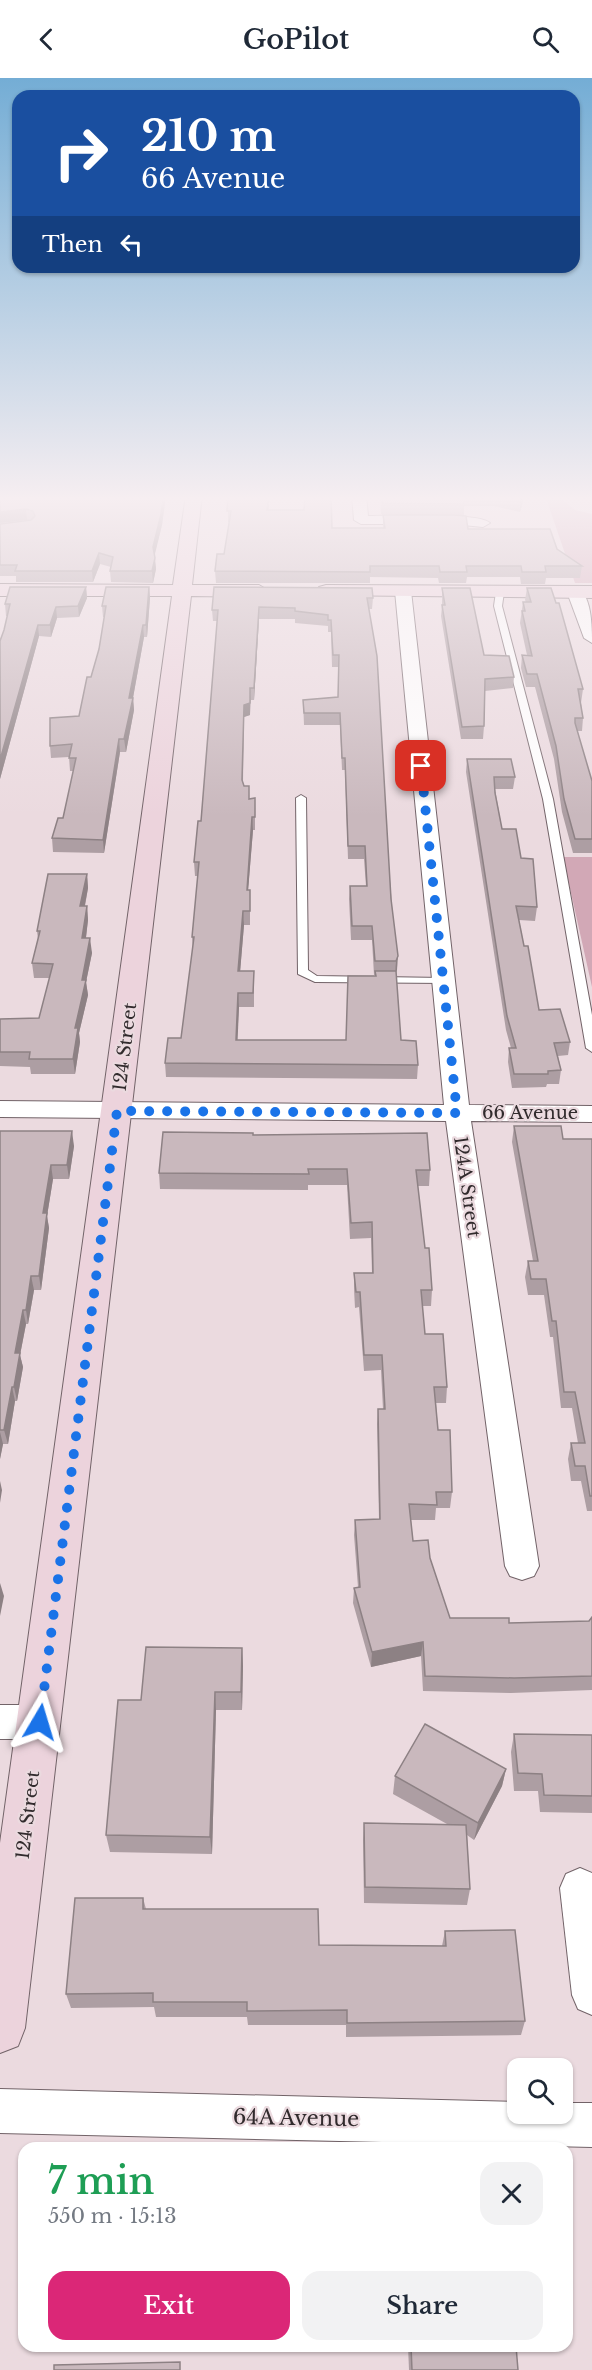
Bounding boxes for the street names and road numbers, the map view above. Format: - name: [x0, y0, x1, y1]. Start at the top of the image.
- street label: 124 Street: [109, 1001, 141, 1092]
- street label: 66 Avenue: [482, 1102, 578, 1124]
- street label: 124A Street: [449, 1135, 485, 1239]
- street label: 124 Street: [12, 1769, 44, 1860]
- street label: 64A Avenue: [233, 2104, 359, 2132]

